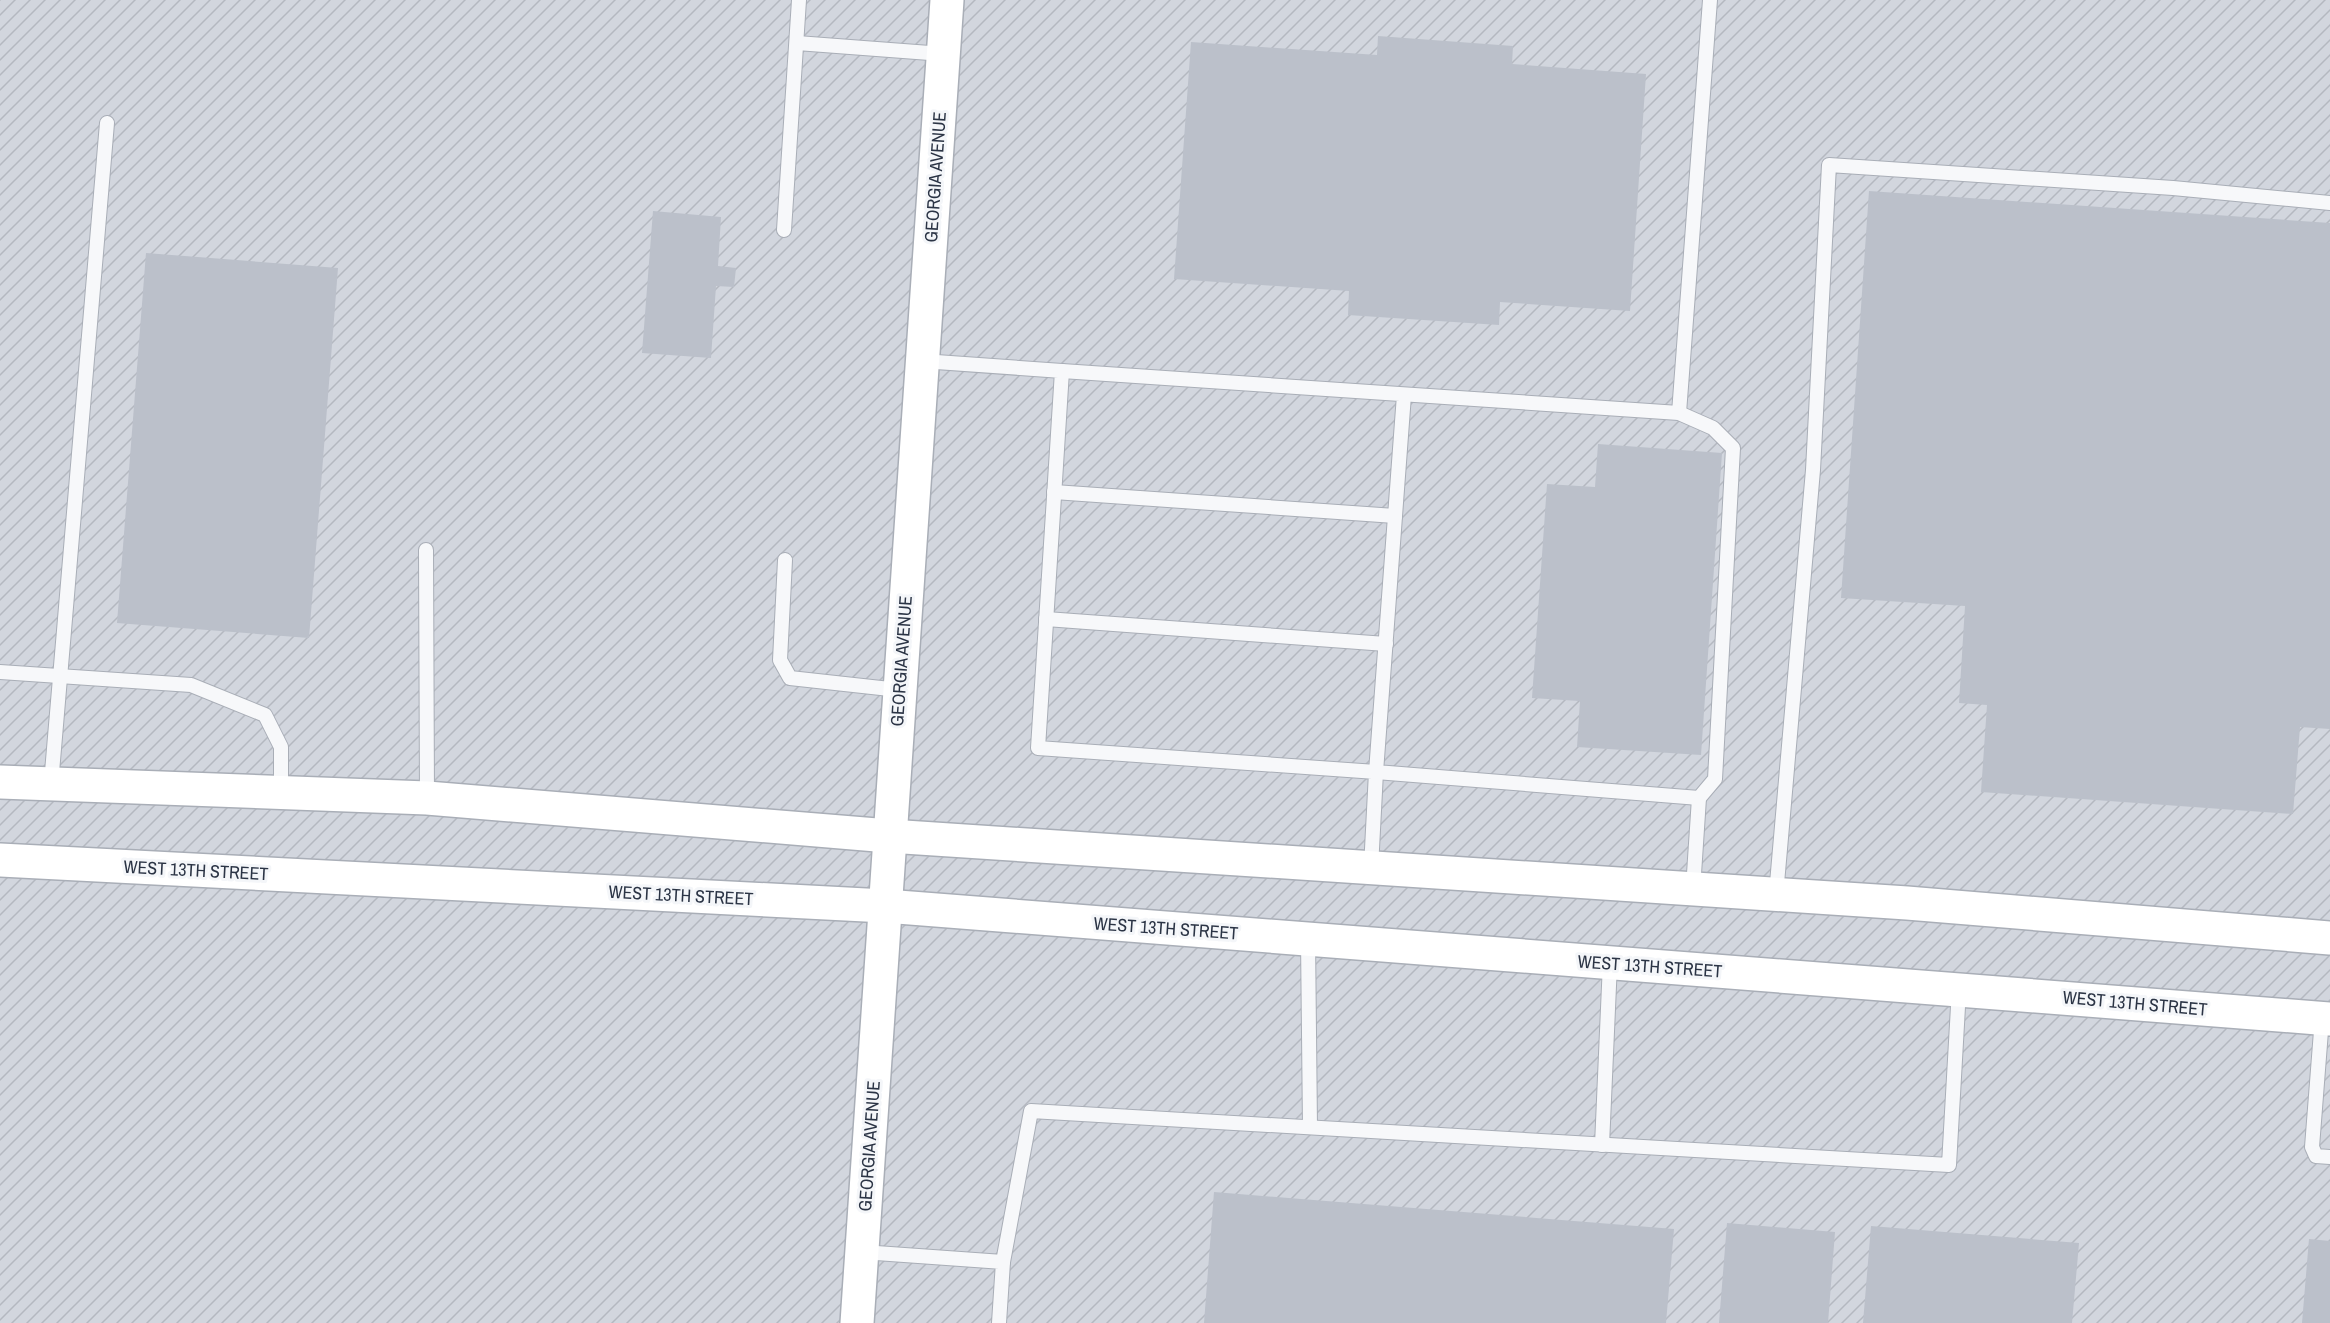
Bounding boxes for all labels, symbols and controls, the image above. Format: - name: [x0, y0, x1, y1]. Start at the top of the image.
- street label: GEORGIA AVENUE: [918, 111, 952, 243]
- street label: GEORGIA AVENUE: [884, 595, 918, 727]
- street label: WEST 13TH STREET: [123, 854, 269, 886]
- street label: WEST 13TH STREET: [608, 879, 754, 911]
- street label: WEST 13TH STREET: [1093, 910, 1239, 946]
- street label: WEST 13TH STREET: [1577, 948, 1723, 984]
- street label: WEST 13TH STREET: [2062, 984, 2208, 1022]
- street label: GEORGIA AVENUE: [852, 1080, 886, 1212]

